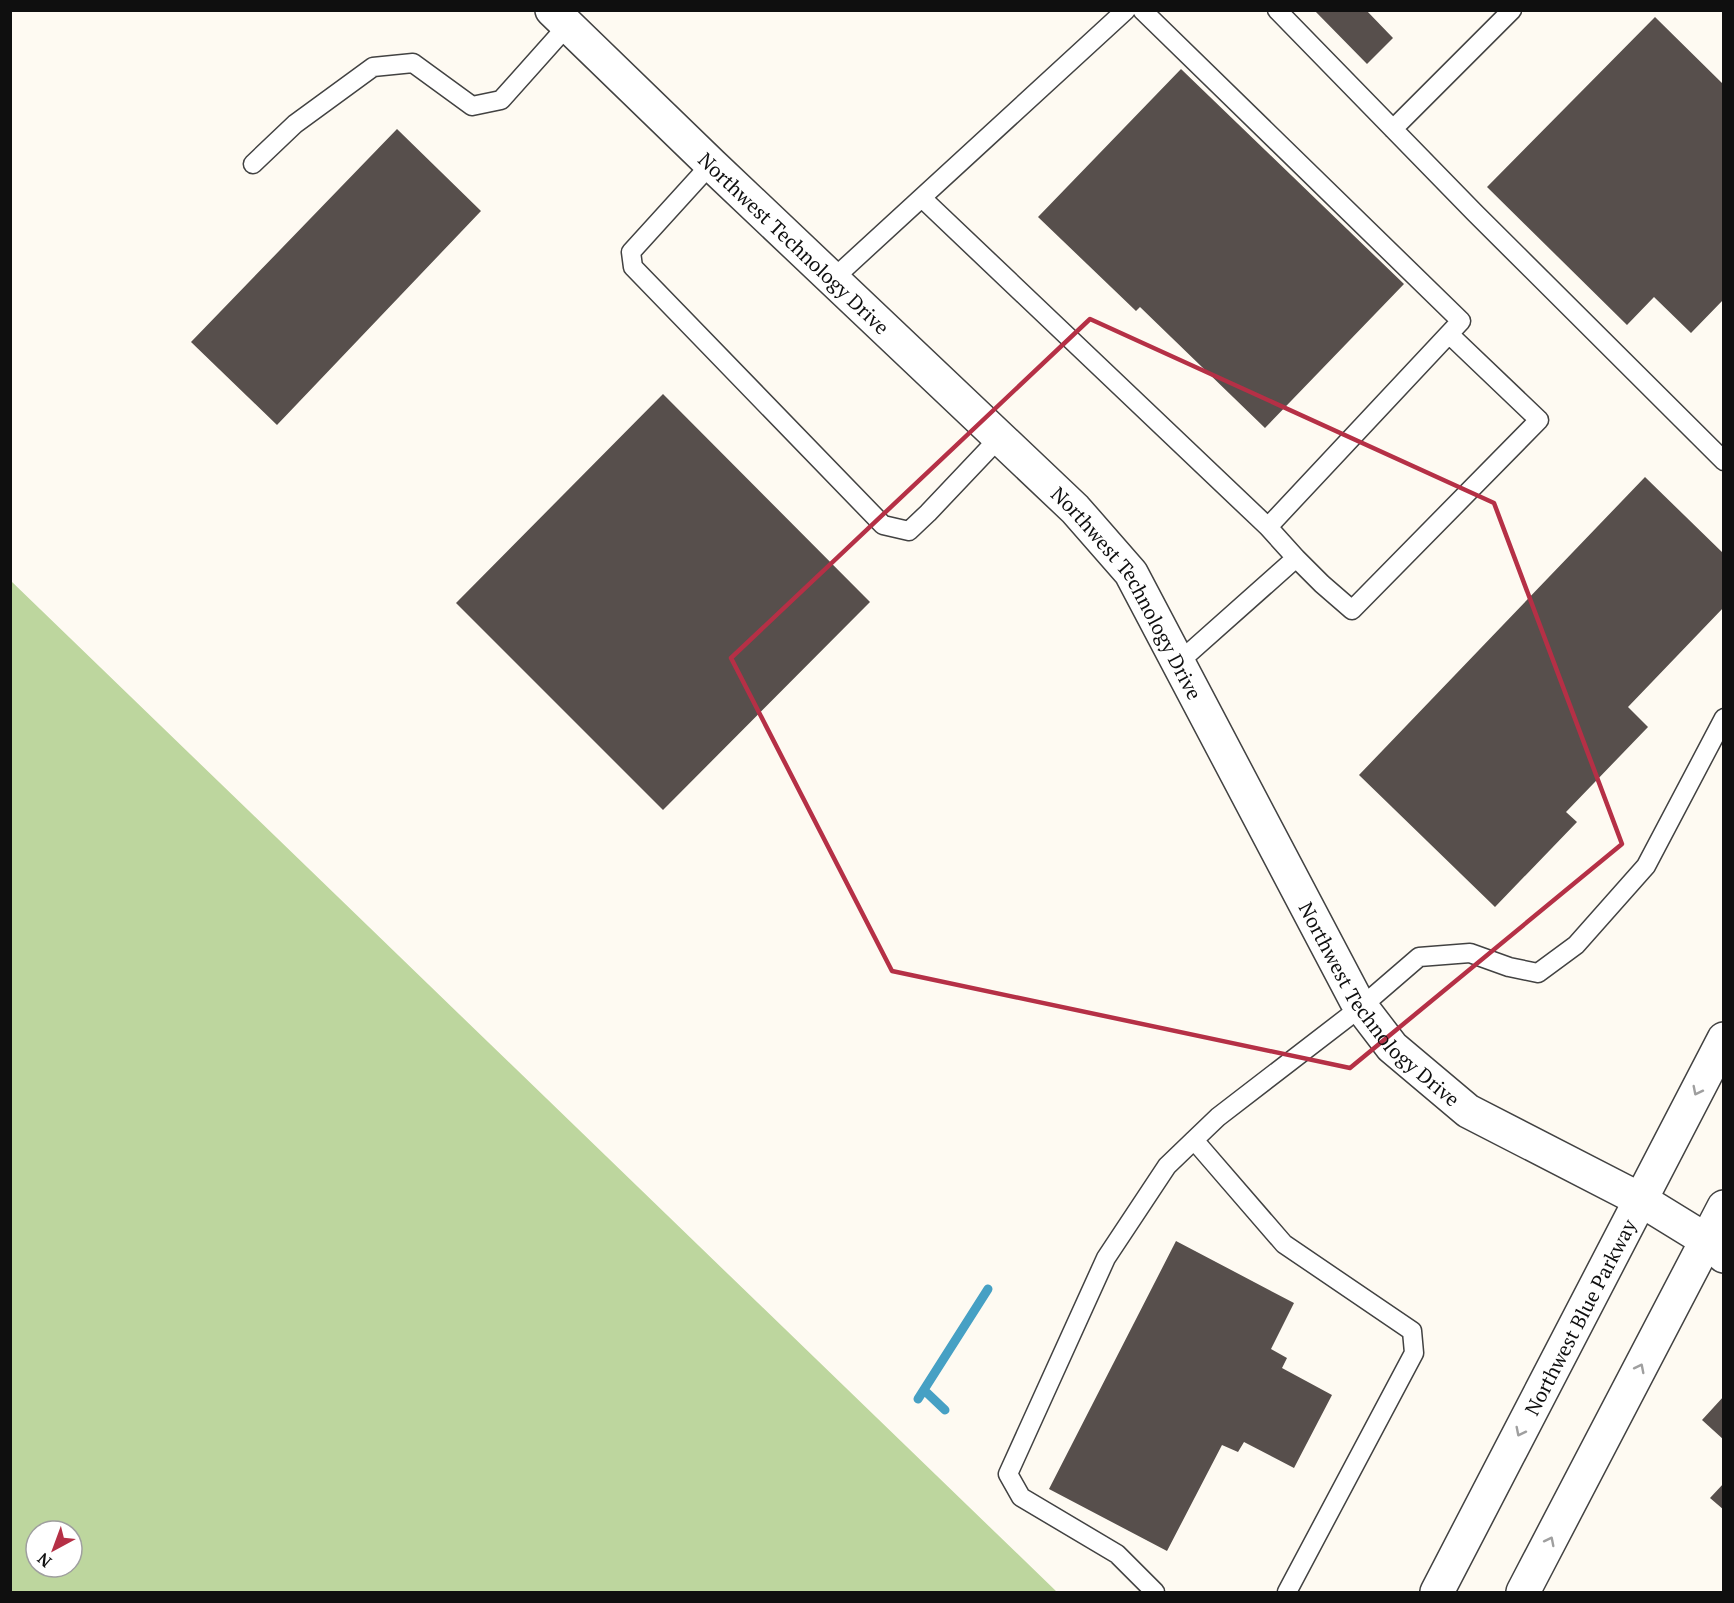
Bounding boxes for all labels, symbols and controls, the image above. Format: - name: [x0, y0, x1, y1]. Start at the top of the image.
- street label: Northwest Technology Drive: [693, 146, 895, 340]
- street label: Northwest Technology Drive: [1046, 480, 1209, 704]
- street label: Northwest Technology Drive: [1293, 897, 1466, 1112]
- one-way arrow: [1692, 1085, 1704, 1096]
- street label: Northwest Blue Parkway: [1518, 1213, 1642, 1420]
- one-way arrow: [1633, 1363, 1644, 1374]
- one-way arrow: [1516, 1426, 1527, 1437]
- north arrow: [24, 1519, 84, 1579]
- one-way arrow: [1543, 1536, 1554, 1547]
- text: N: [32, 1548, 56, 1573]

